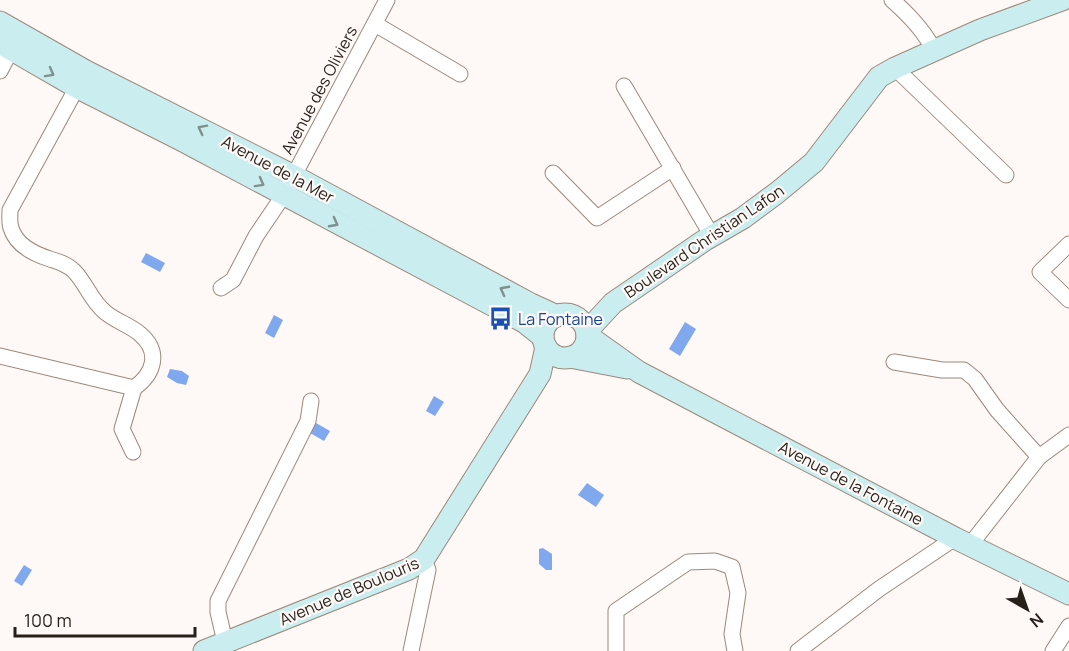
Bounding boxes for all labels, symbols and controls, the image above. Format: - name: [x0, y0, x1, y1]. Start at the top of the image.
- street label: Avenue des Oliviers: [276, 22, 362, 158]
- one-way arrow: [44, 65, 54, 77]
- one-way arrow: [198, 125, 209, 137]
- street label: Avenue de la Mer: [218, 130, 338, 208]
- one-way arrow: [254, 176, 264, 187]
- street label: Boulevard Christian Lafon: [620, 179, 788, 303]
- one-way arrow: [328, 216, 339, 227]
- one-way arrow: [500, 286, 510, 297]
- bus stop icon: La Fontaine: [487, 306, 513, 332]
- place label: La Fontaine: [518, 308, 603, 330]
- street label: Avenue de la Fontaine: [775, 436, 927, 530]
- street label: Avenue de Boulouris: [276, 552, 422, 630]
- north arrow: [997, 579, 1057, 639]
- scale bar: [15, 600, 195, 638]
- text: 100 m: [24, 608, 72, 632]
- text: N: [1025, 608, 1048, 633]

